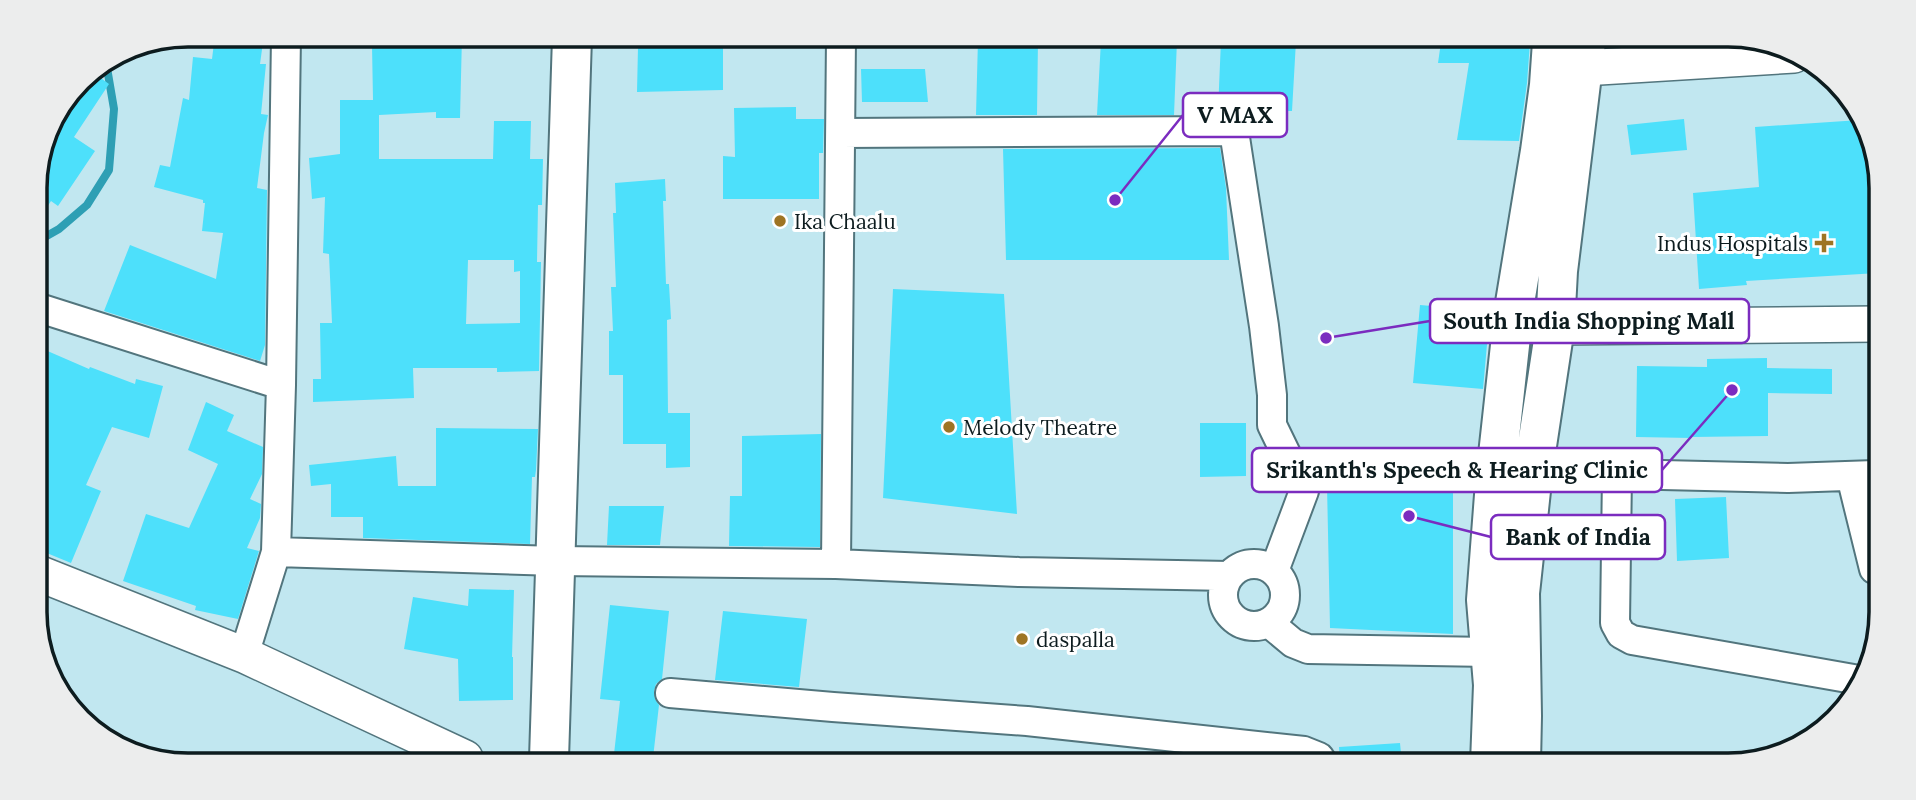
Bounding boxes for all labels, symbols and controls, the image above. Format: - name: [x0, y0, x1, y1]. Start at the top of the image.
- callout: V MAX: [1183, 93, 1287, 137]
- text: V MAX: [1197, 100, 1273, 129]
- place label: Ika Chaalu: [794, 208, 896, 235]
- marker: Ika Chaalu: [772, 213, 788, 229]
- place label: Indus Hospitals: [1657, 230, 1808, 257]
- marker: Indus Hospitals: [1814, 233, 1834, 253]
- callout: South India Shopping Mall: [1430, 299, 1749, 343]
- text: South India Shopping Mall: [1443, 306, 1735, 335]
- place label: Melody Theatre: [963, 414, 1117, 441]
- marker: Melody Theatre: [941, 419, 957, 435]
- callout: Srikanth's Speech & Hearing Clinic: [1252, 448, 1662, 492]
- text: Srikanth's Speech & Hearing Clinic: [1266, 455, 1648, 484]
- callout: Bank of India: [1491, 515, 1665, 559]
- text: Bank of India: [1505, 522, 1651, 551]
- place label: daspalla: [1036, 626, 1115, 653]
- marker: daspalla: [1014, 631, 1030, 647]

